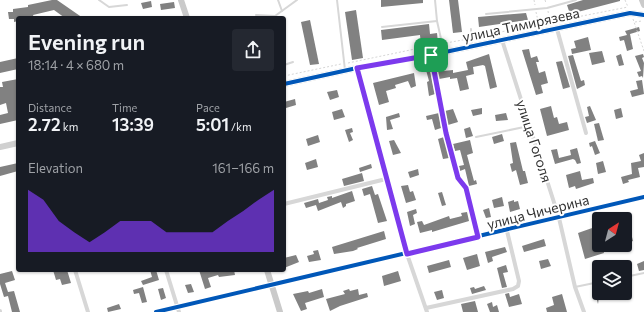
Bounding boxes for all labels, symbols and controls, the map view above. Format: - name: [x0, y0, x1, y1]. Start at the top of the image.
- street label: улица Тимирязева: [461, 4, 581, 45]
- text: Evening run: [28, 28, 145, 55]
- button: share: [232, 29, 274, 71]
- pin: [414, 38, 448, 72]
- icon: arrive: [420, 44, 442, 66]
- text: 18:14 · 4 × 680 m: [28, 57, 124, 73]
- street label: улица Гоголя: [513, 97, 556, 184]
- text: Distance: [28, 101, 72, 114]
- text: Time: [112, 101, 137, 114]
- text: Pace: [196, 101, 220, 114]
- text: 2.72: [28, 114, 61, 135]
- text: 13:39: [112, 114, 154, 135]
- text: 5:01: [196, 114, 229, 135]
- text: km: [61, 120, 78, 133]
- text: /km: [229, 120, 252, 133]
- text: Elevation: [28, 160, 83, 176]
- text: 161–166 m: [212, 160, 274, 176]
- street label: улица Чичерина: [485, 191, 591, 232]
- north arrow: [592, 212, 632, 252]
- map controls: [592, 212, 632, 300]
- button: layers: [592, 260, 632, 300]

